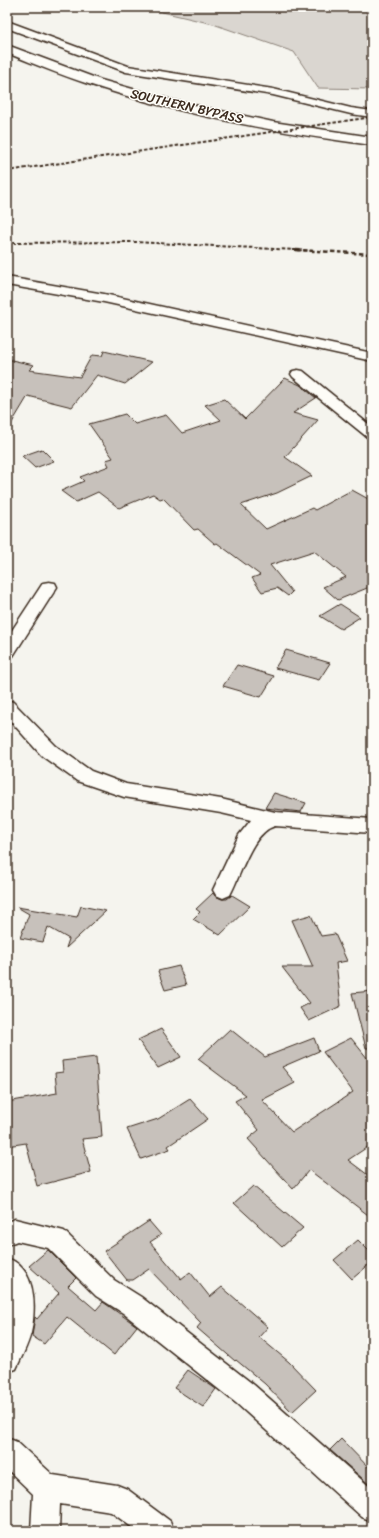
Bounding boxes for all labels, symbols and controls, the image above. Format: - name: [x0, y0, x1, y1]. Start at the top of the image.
- street label: SOUTHERN BYPASS: [128, 82, 246, 130]

